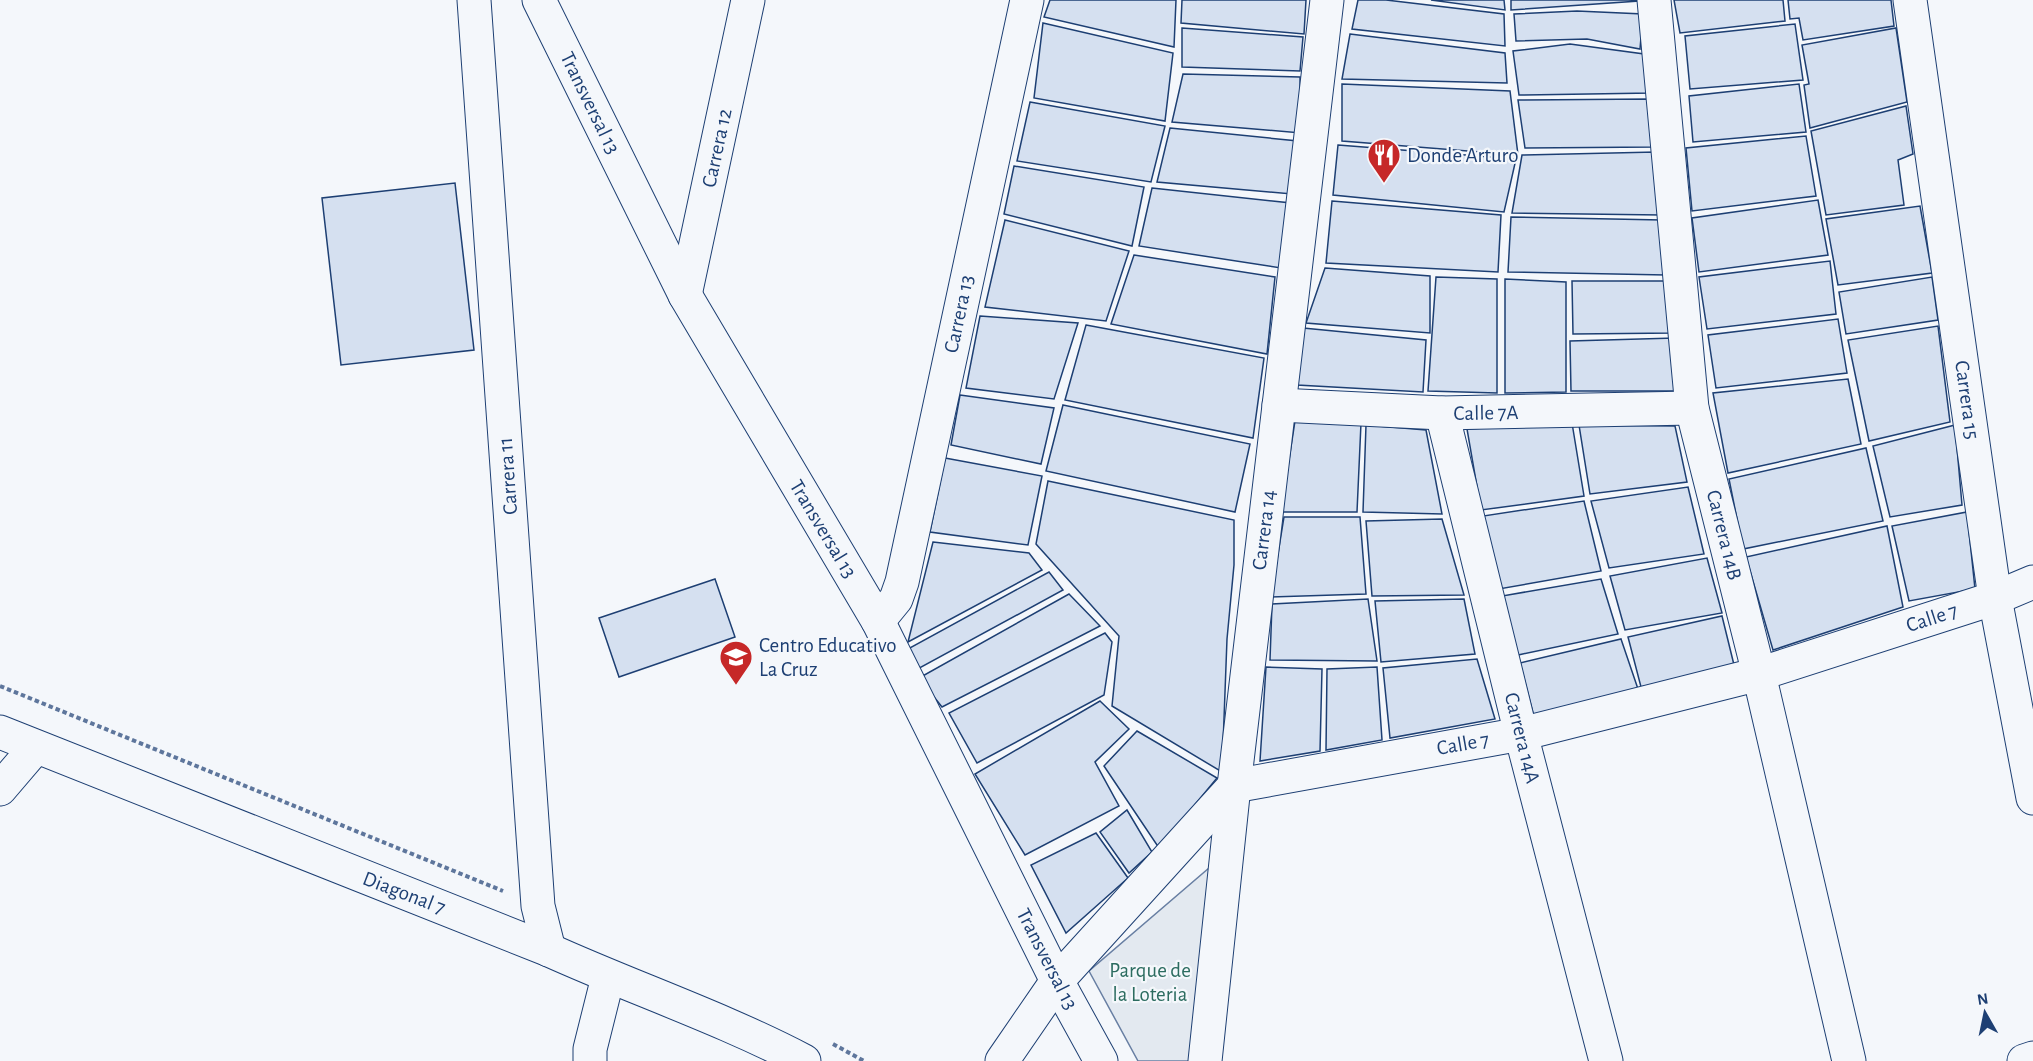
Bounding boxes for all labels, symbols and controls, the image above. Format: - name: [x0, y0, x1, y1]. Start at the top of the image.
- street label: Transversal 13: [556, 49, 624, 157]
- street label: Carrera 12: [698, 107, 736, 189]
- restaurant icon: Donde Arturo: [1366, 137, 1402, 184]
- place label: Donde Arturo: [1407, 145, 1519, 166]
- street label: Carrera 13: [940, 273, 978, 355]
- street label: Carrera 15: [1951, 359, 1983, 441]
- street label: Calle 7A: [1453, 402, 1519, 424]
- street label: Carrera 11: [495, 436, 521, 516]
- street label: Transversal 13: [785, 476, 861, 582]
- street label: Carrera 14B: [1703, 488, 1745, 582]
- street label: Carrera 14: [1249, 489, 1279, 571]
- street label: Calle 7: [1904, 600, 1961, 636]
- place label: Centro Educativo La Cruz: [759, 635, 897, 680]
- school or university icon: Centro Educativo La Cruz: [718, 639, 754, 686]
- street label: Carrera 14A: [1501, 690, 1543, 786]
- street label: Calle 7: [1435, 729, 1491, 759]
- street label: Diagonal 7: [360, 868, 448, 918]
- street label: Transversal 13: [1013, 905, 1081, 1013]
- park label: Parque de la Loteria: [1109, 960, 1191, 1005]
- north arrow: [1955, 983, 2015, 1043]
- text: N: [1976, 990, 1990, 1008]

